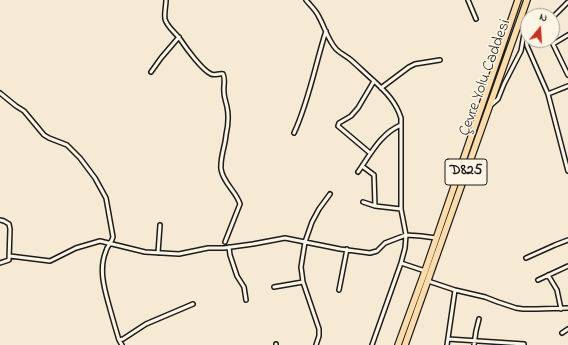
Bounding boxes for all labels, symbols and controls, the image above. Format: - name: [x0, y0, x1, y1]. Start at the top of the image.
- north arrow: [520, 8, 560, 48]
- text: N: [537, 9, 549, 26]
- street label: Çevre Yolu Caddesi: [456, 17, 516, 139]
- road number: D825: [445, 159, 487, 185]

